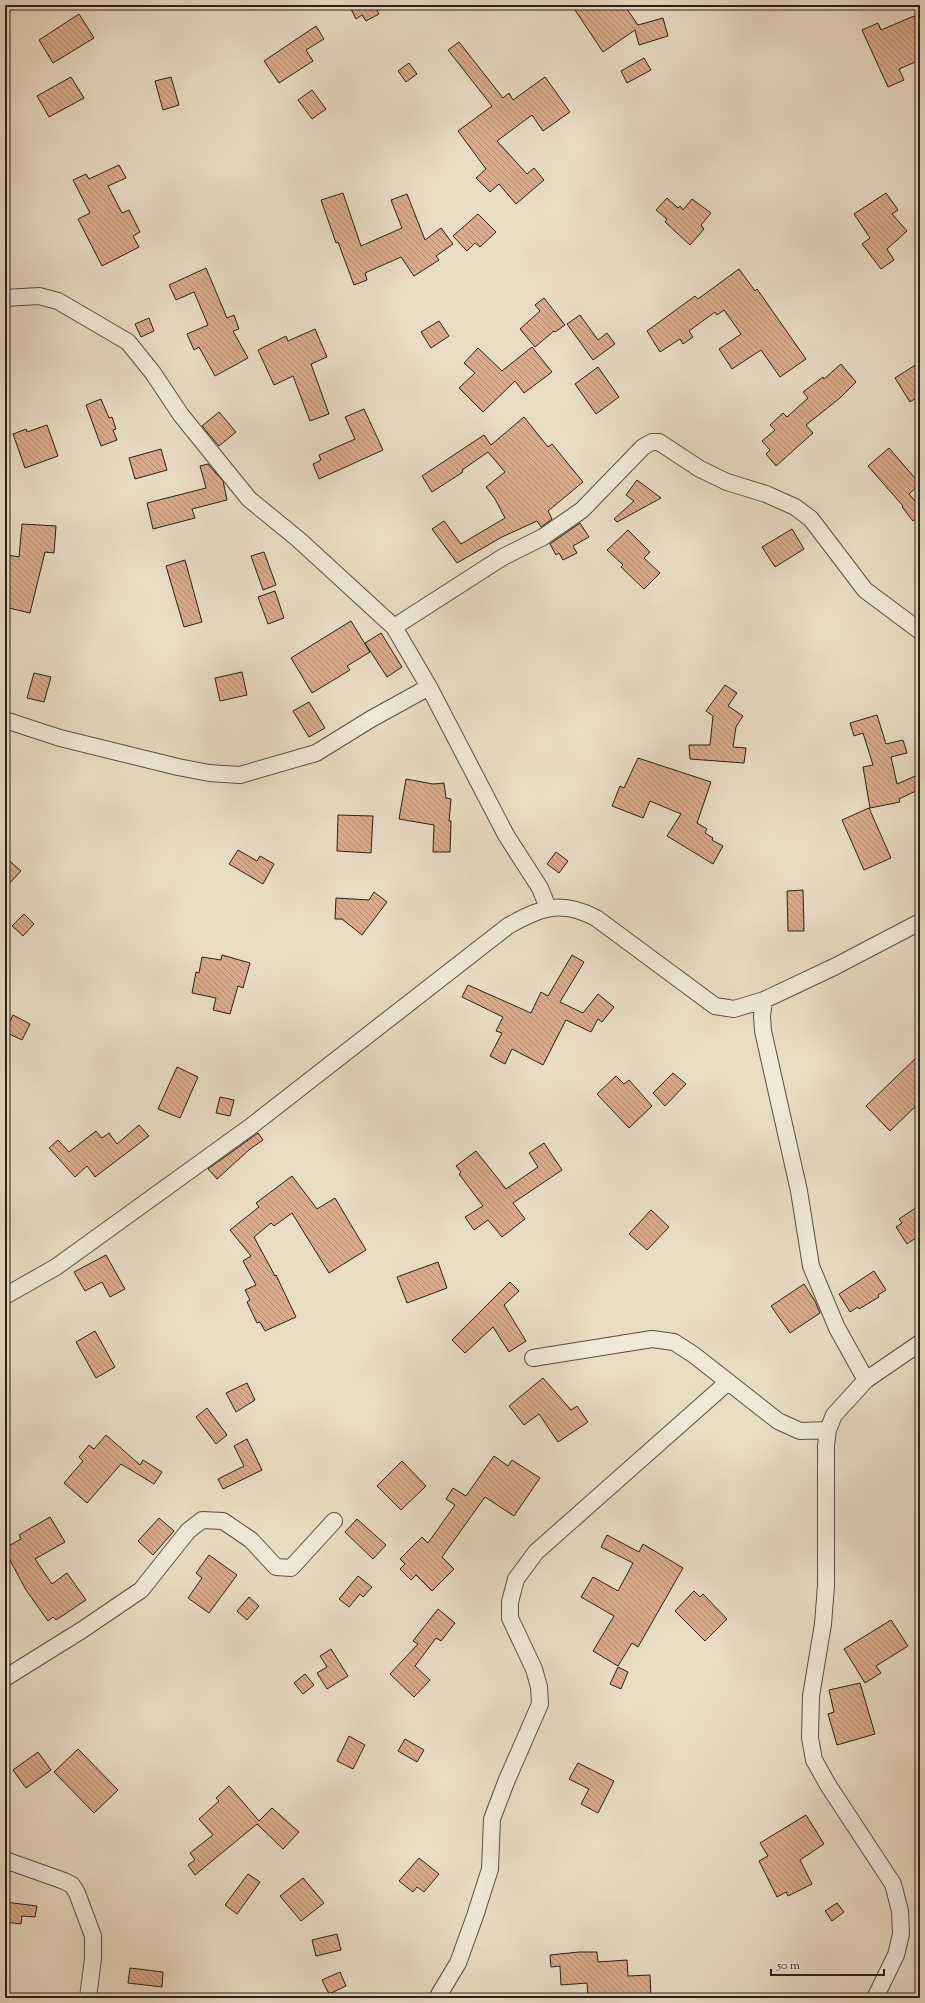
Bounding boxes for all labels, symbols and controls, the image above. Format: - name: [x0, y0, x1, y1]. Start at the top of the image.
- scale bar: [771, 1951, 884, 1977]
- text: 50 m: [776, 1957, 800, 1975]

